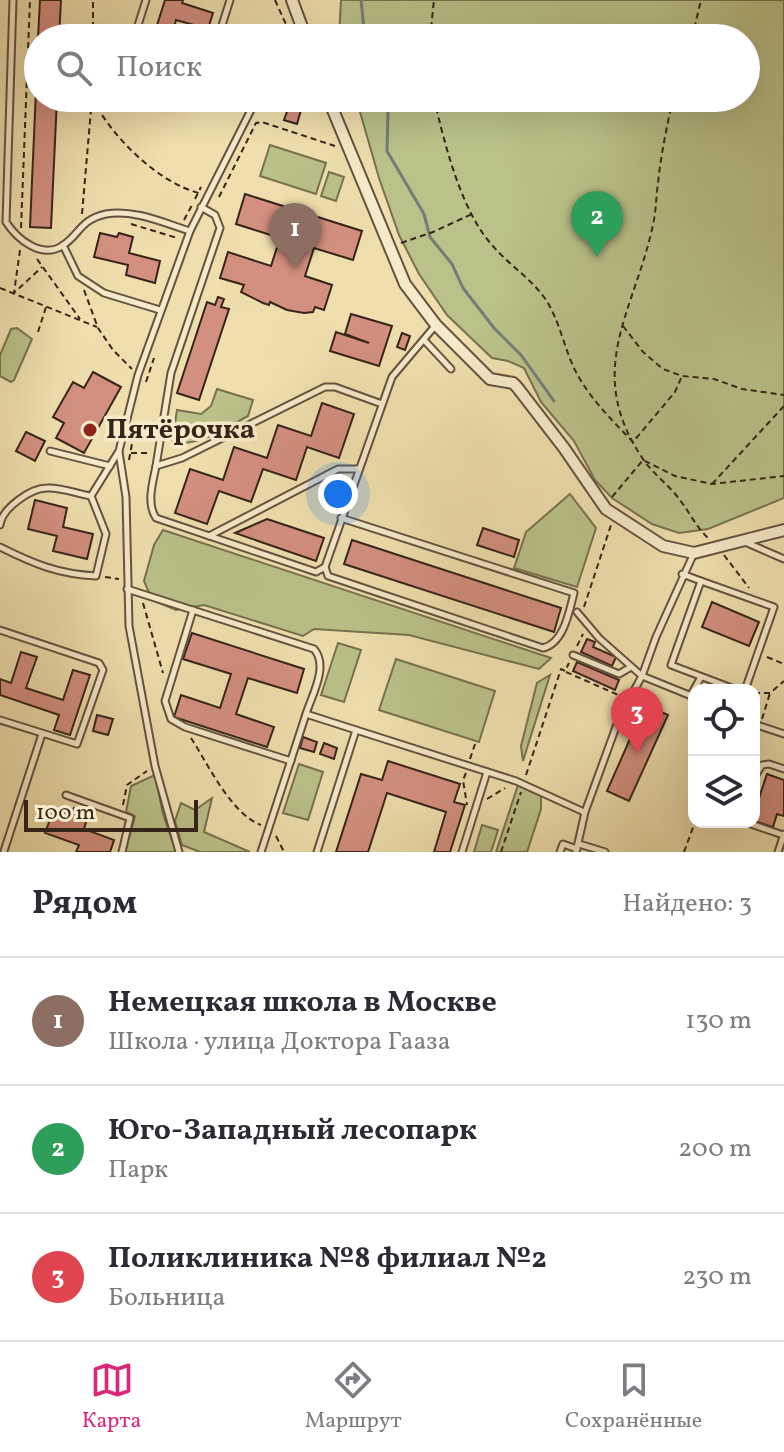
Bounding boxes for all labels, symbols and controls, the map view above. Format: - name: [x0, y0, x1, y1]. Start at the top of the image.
- search box: [24, 24, 760, 112]
- icon: search: [52, 46, 96, 90]
- text: Поиск: [116, 47, 202, 89]
- pin: 2: [571, 191, 623, 257]
- pin: 1: [269, 203, 321, 269]
- place label: Пятёрочка: [106, 411, 255, 450]
- marker: Пятёрочка: [81, 421, 99, 439]
- your location: [318, 474, 358, 514]
- map controls: [688, 684, 760, 828]
- button: locate: [688, 684, 760, 756]
- pin: 3: [611, 687, 663, 753]
- button: layers: [688, 756, 760, 828]
- scale bar: [24, 796, 198, 832]
- text: 100 m: [36, 798, 95, 829]
- text: Рядом: [32, 881, 137, 928]
- text: Найдено: 3: [622, 886, 752, 922]
- text: Немецкая школа в Москве: [108, 982, 497, 1024]
- text: 1: [53, 1003, 63, 1039]
- text: 130 m: [685, 1003, 752, 1039]
- text: Школа · улица Доктора Гааза: [108, 1024, 451, 1060]
- text: Юго-Западный лесопарк: [108, 1110, 477, 1152]
- text: 2: [51, 1131, 65, 1167]
- text: 200 m: [678, 1131, 752, 1167]
- text: Парк: [108, 1152, 168, 1188]
- text: Поликлиника №8 филиал №2: [108, 1238, 547, 1280]
- text: 3: [51, 1259, 65, 1295]
- text: 230 m: [682, 1259, 752, 1295]
- text: Больница: [108, 1280, 225, 1316]
- tab: Карта: [82, 1358, 141, 1437]
- tab: Маршрут: [305, 1358, 402, 1437]
- tab: Сохранённые: [565, 1358, 702, 1437]

